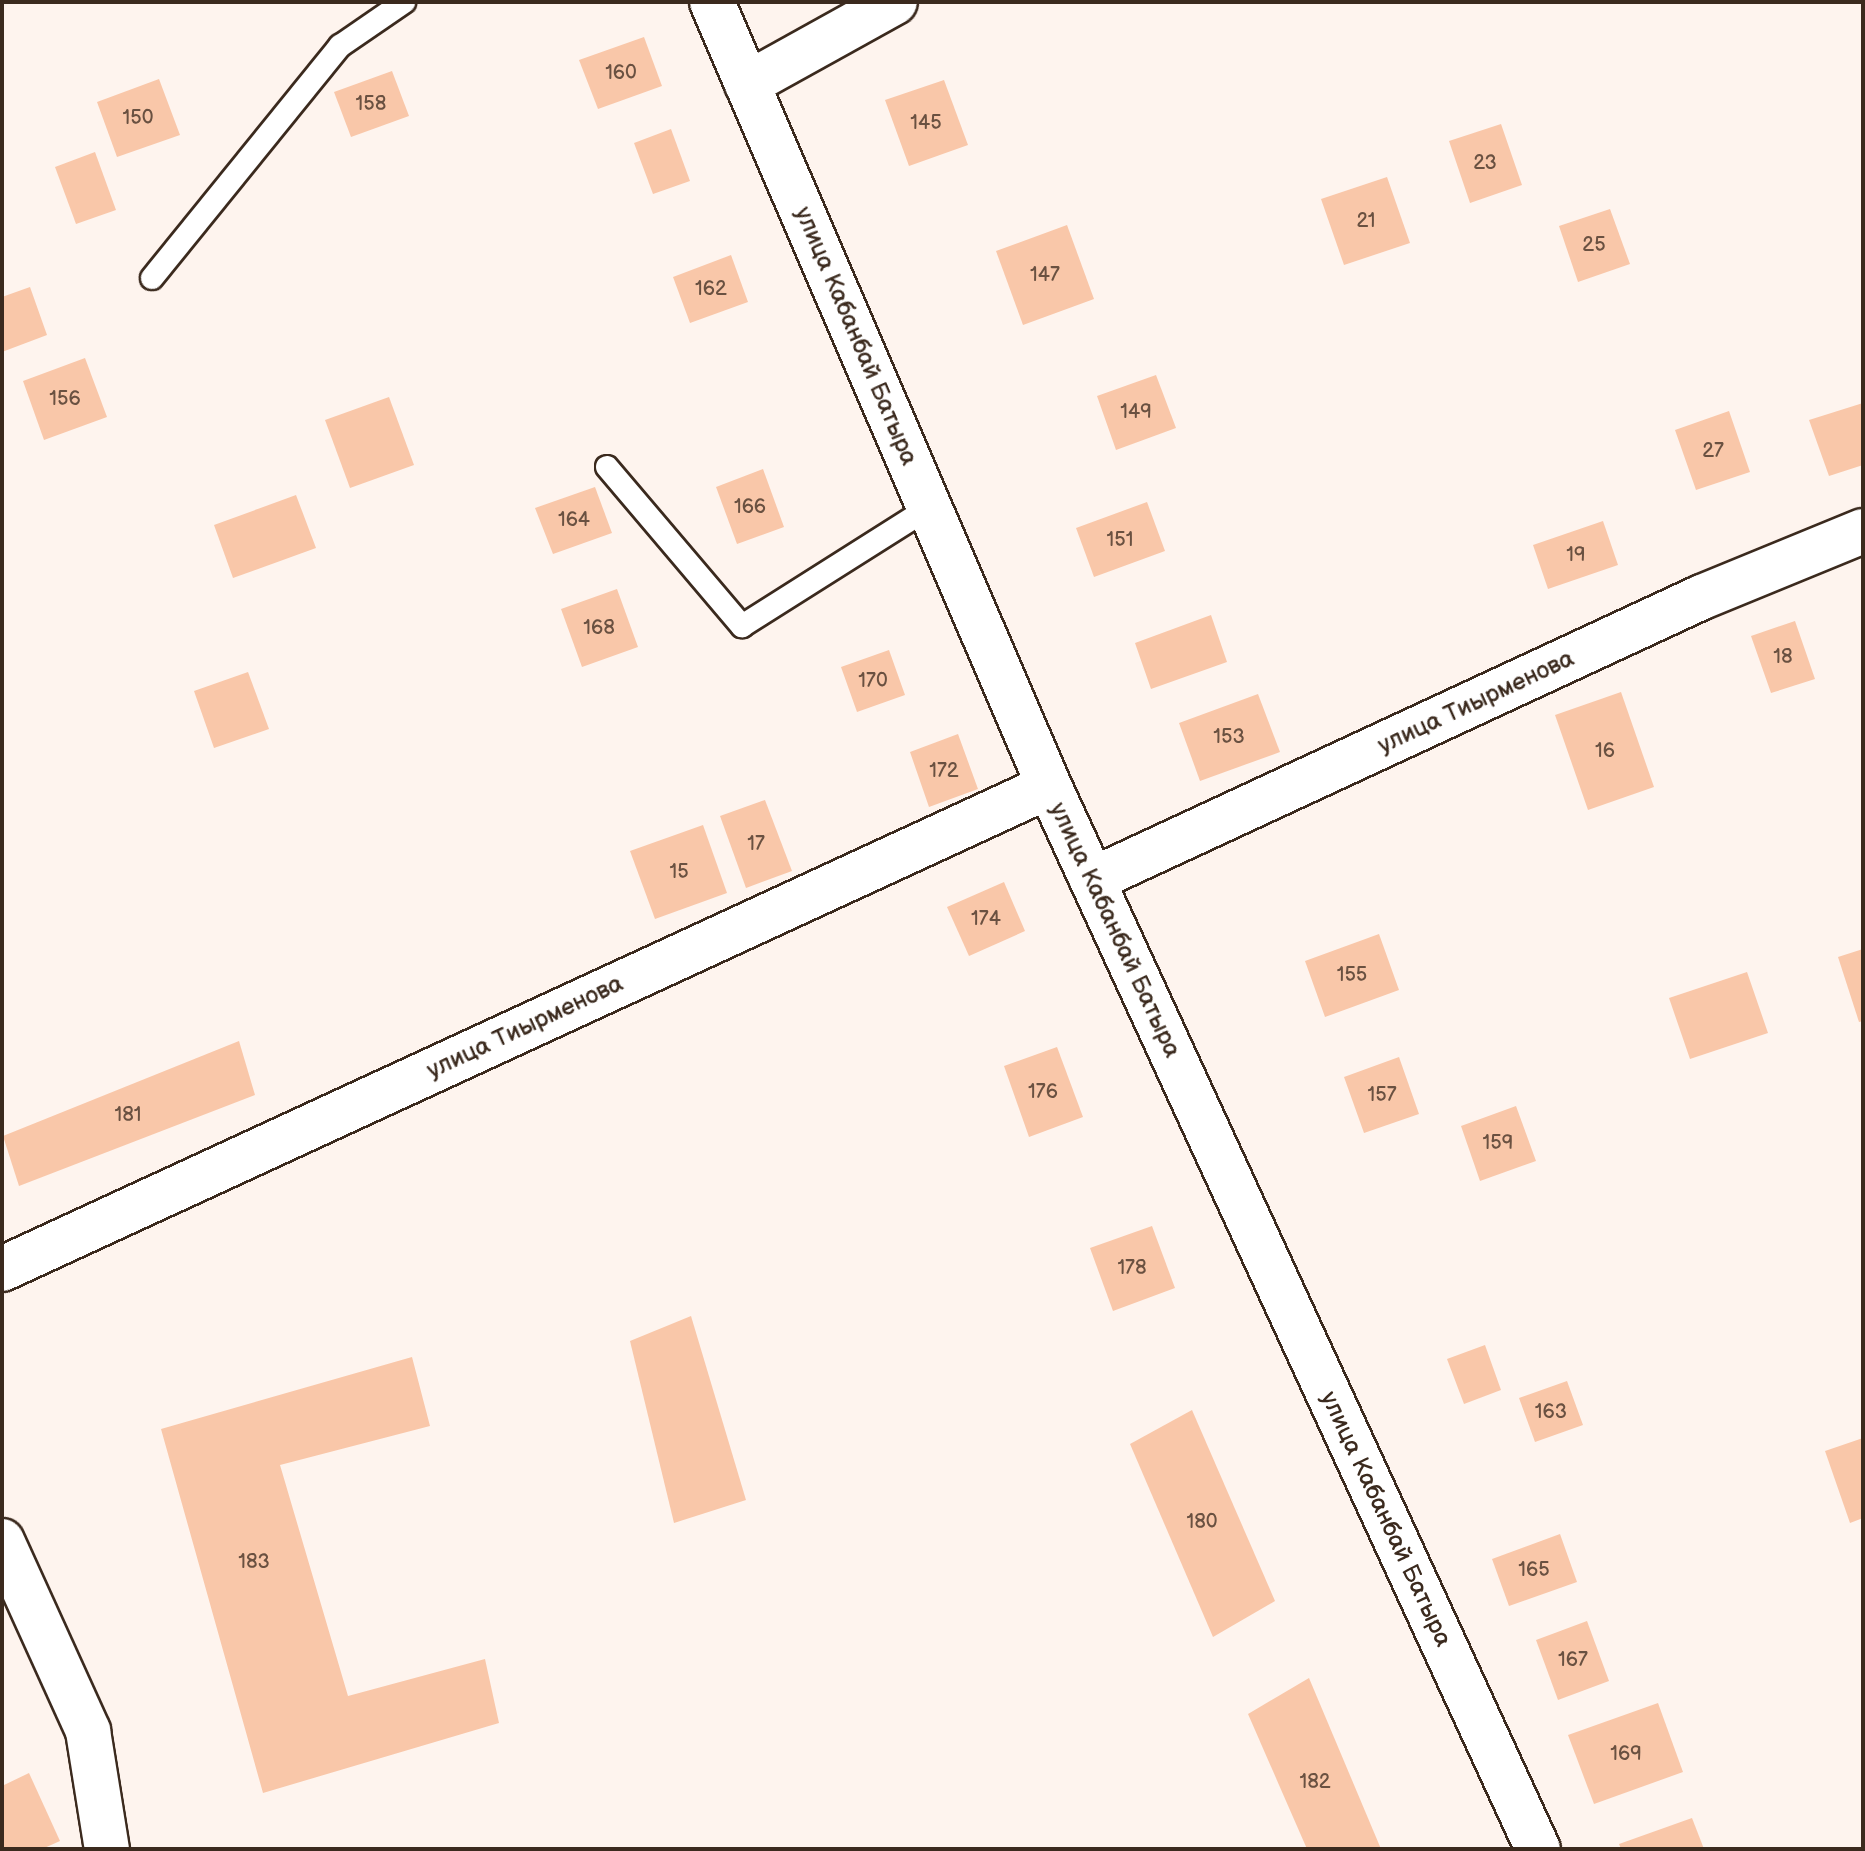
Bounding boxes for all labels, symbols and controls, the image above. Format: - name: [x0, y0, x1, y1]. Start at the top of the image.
- house number: 160: [605, 61, 637, 85]
- house number: 158: [356, 92, 386, 116]
- house number: 150: [123, 106, 153, 130]
- house number: 145: [910, 111, 942, 135]
- house number: 23: [1473, 151, 1497, 175]
- street label: улица Кабанбай Батыра: [788, 202, 924, 470]
- house number: 21: [1356, 209, 1376, 233]
- house number: 25: [1582, 233, 1606, 257]
- house number: 147: [1030, 263, 1060, 287]
- house number: 162: [695, 277, 727, 301]
- house number: 156: [49, 387, 81, 411]
- house number: 149: [1120, 400, 1152, 424]
- house number: 27: [1702, 439, 1724, 463]
- house number: 166: [734, 495, 766, 519]
- house number: 164: [558, 508, 590, 532]
- house number: 151: [1107, 528, 1133, 552]
- house number: 19: [1566, 543, 1586, 567]
- house number: 168: [583, 616, 615, 640]
- street label: улица Тиырменова: [1373, 644, 1579, 760]
- house number: 18: [1773, 645, 1793, 669]
- house number: 170: [858, 669, 888, 693]
- house number: 153: [1213, 725, 1245, 749]
- house number: 16: [1595, 739, 1615, 763]
- house number: 172: [929, 759, 959, 783]
- street label: улица Кабанбай Батыра: [1043, 798, 1187, 1062]
- house number: 17: [747, 832, 765, 856]
- house number: 15: [669, 860, 689, 884]
- house number: 174: [971, 907, 1001, 931]
- house number: 155: [1337, 963, 1367, 987]
- street label: улица Тиырменова: [422, 969, 628, 1085]
- house number: 176: [1028, 1080, 1058, 1104]
- house number: 157: [1367, 1083, 1397, 1107]
- house number: 181: [114, 1103, 142, 1127]
- house number: 159: [1483, 1131, 1513, 1155]
- house number: 178: [1117, 1256, 1147, 1280]
- street label: улица Кабанбай Батыра: [1314, 1387, 1458, 1651]
- house number: 163: [1535, 1400, 1567, 1424]
- house number: 180: [1186, 1510, 1218, 1534]
- house number: 183: [238, 1550, 270, 1574]
- house number: 165: [1518, 1558, 1550, 1582]
- house number: 167: [1558, 1648, 1588, 1672]
- house number: 169: [1610, 1742, 1642, 1766]
- house number: 182: [1299, 1770, 1331, 1794]

